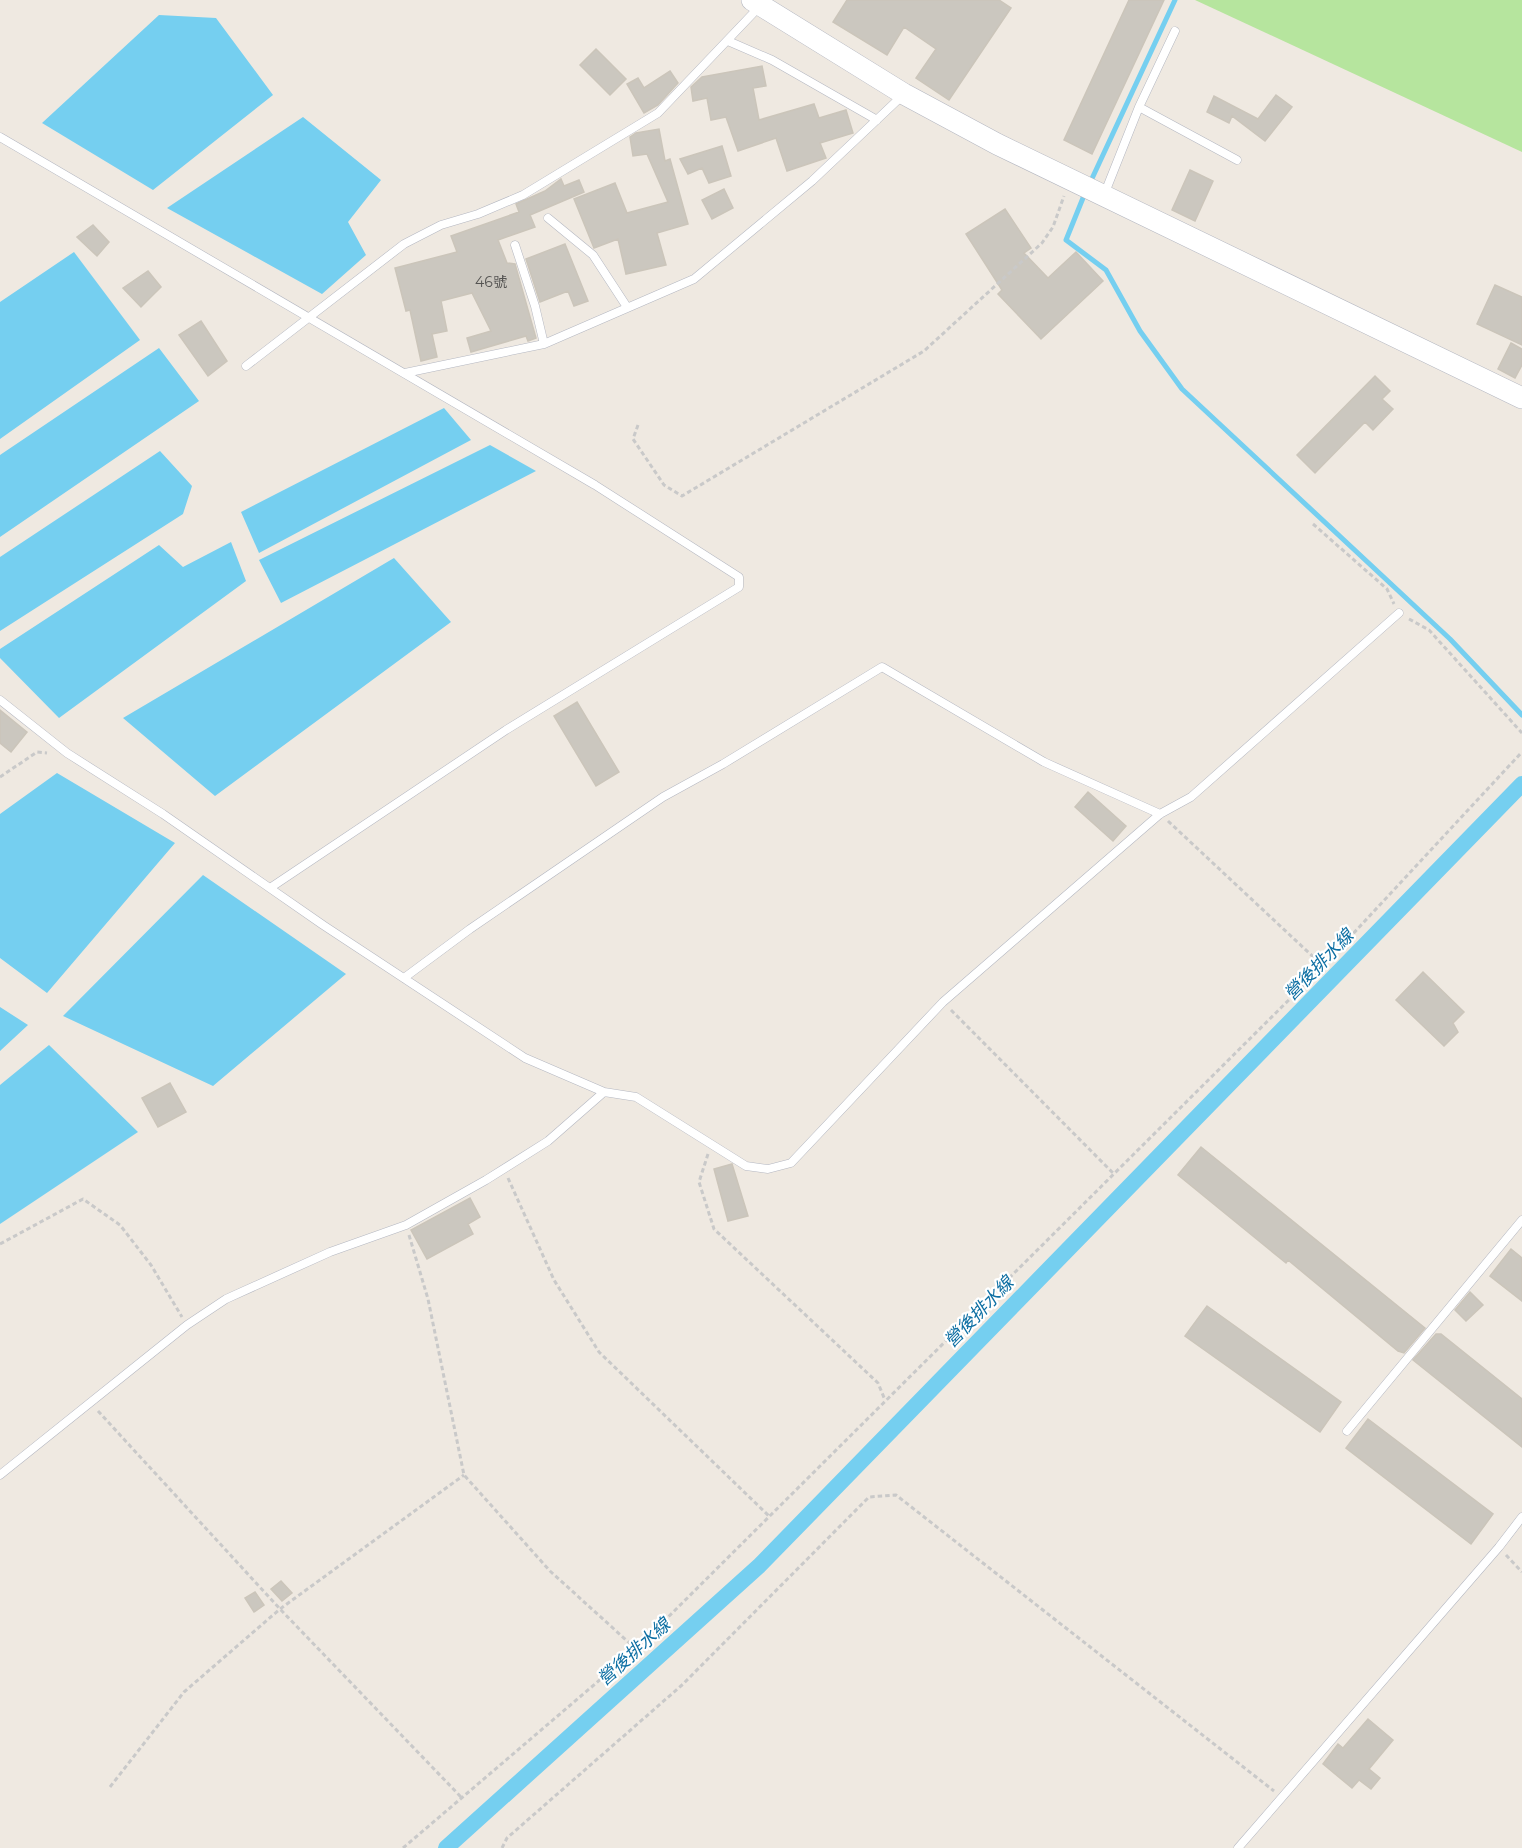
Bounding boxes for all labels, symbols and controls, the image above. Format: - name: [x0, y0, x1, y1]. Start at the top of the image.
- house number: 46號: [475, 273, 507, 291]
- water label: 營後排水線: [1280, 924, 1360, 1005]
- water label: 營後排水線: [940, 1271, 1020, 1352]
- water label: 營後排水線: [593, 1612, 676, 1690]

